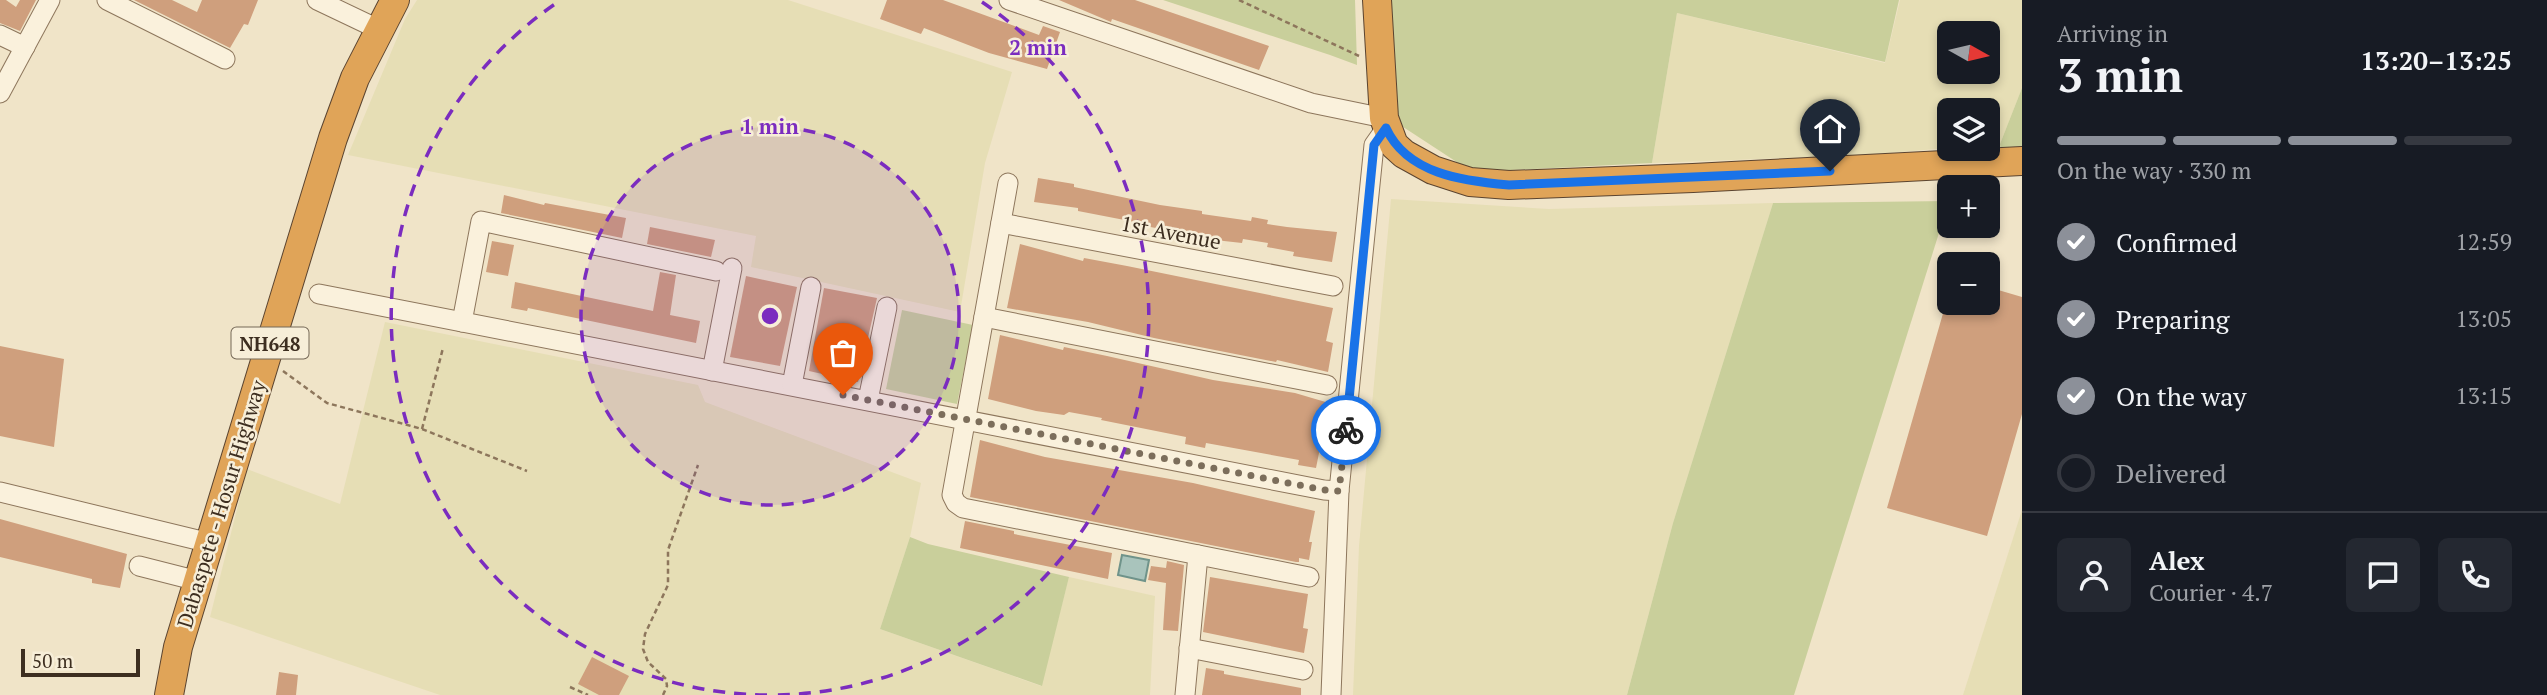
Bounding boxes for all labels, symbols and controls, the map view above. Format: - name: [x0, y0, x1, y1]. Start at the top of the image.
- text: Arriving in: [2057, 18, 2168, 49]
- north arrow: [1937, 21, 2000, 84]
- map controls: [1937, 21, 2000, 315]
- text: 2 min: [1009, 33, 1067, 61]
- text: 13:20–13:25: [2360, 43, 2512, 77]
- text: 3 min: [2057, 44, 2183, 105]
- button: layers: [1937, 98, 2000, 161]
- pin: [1800, 99, 1860, 171]
- icon: home: [1811, 110, 1849, 148]
- text: 1 min: [741, 112, 799, 140]
- text: On the way · 330 m: [2057, 155, 2251, 186]
- button: +: [1937, 175, 2000, 238]
- street label: 1st Avenue: [1118, 209, 1224, 255]
- icon: check: [2057, 223, 2095, 261]
- text: Confirmed: [2116, 225, 2237, 259]
- text: 12:59: [2455, 226, 2512, 257]
- button: −: [1937, 252, 2000, 315]
- icon: check: [2057, 300, 2095, 338]
- text: Preparing: [2116, 302, 2229, 336]
- text: 13:05: [2455, 303, 2512, 334]
- centre of rings: [758, 304, 782, 328]
- pin: [813, 323, 873, 395]
- road number: NH648: [232, 328, 308, 358]
- icon: bag: [824, 334, 862, 372]
- street label: Dabaspete - Hosur Highway: [170, 376, 272, 631]
- icon: check: [2057, 377, 2095, 415]
- text: On the way: [2116, 379, 2247, 413]
- text: 13:15: [2455, 380, 2512, 411]
- courier: [1311, 395, 1381, 465]
- icon: bike: [1327, 411, 1365, 449]
- text: Delivered: [2116, 456, 2226, 490]
- button: person: [2057, 538, 2131, 612]
- button: chat: [2346, 538, 2420, 612]
- button: phone: [2438, 538, 2512, 612]
- text: Alex: [2149, 543, 2205, 577]
- text: Courier · 4.7: [2149, 577, 2273, 608]
- scale bar: [21, 646, 140, 678]
- text: 50 m: [32, 648, 73, 673]

